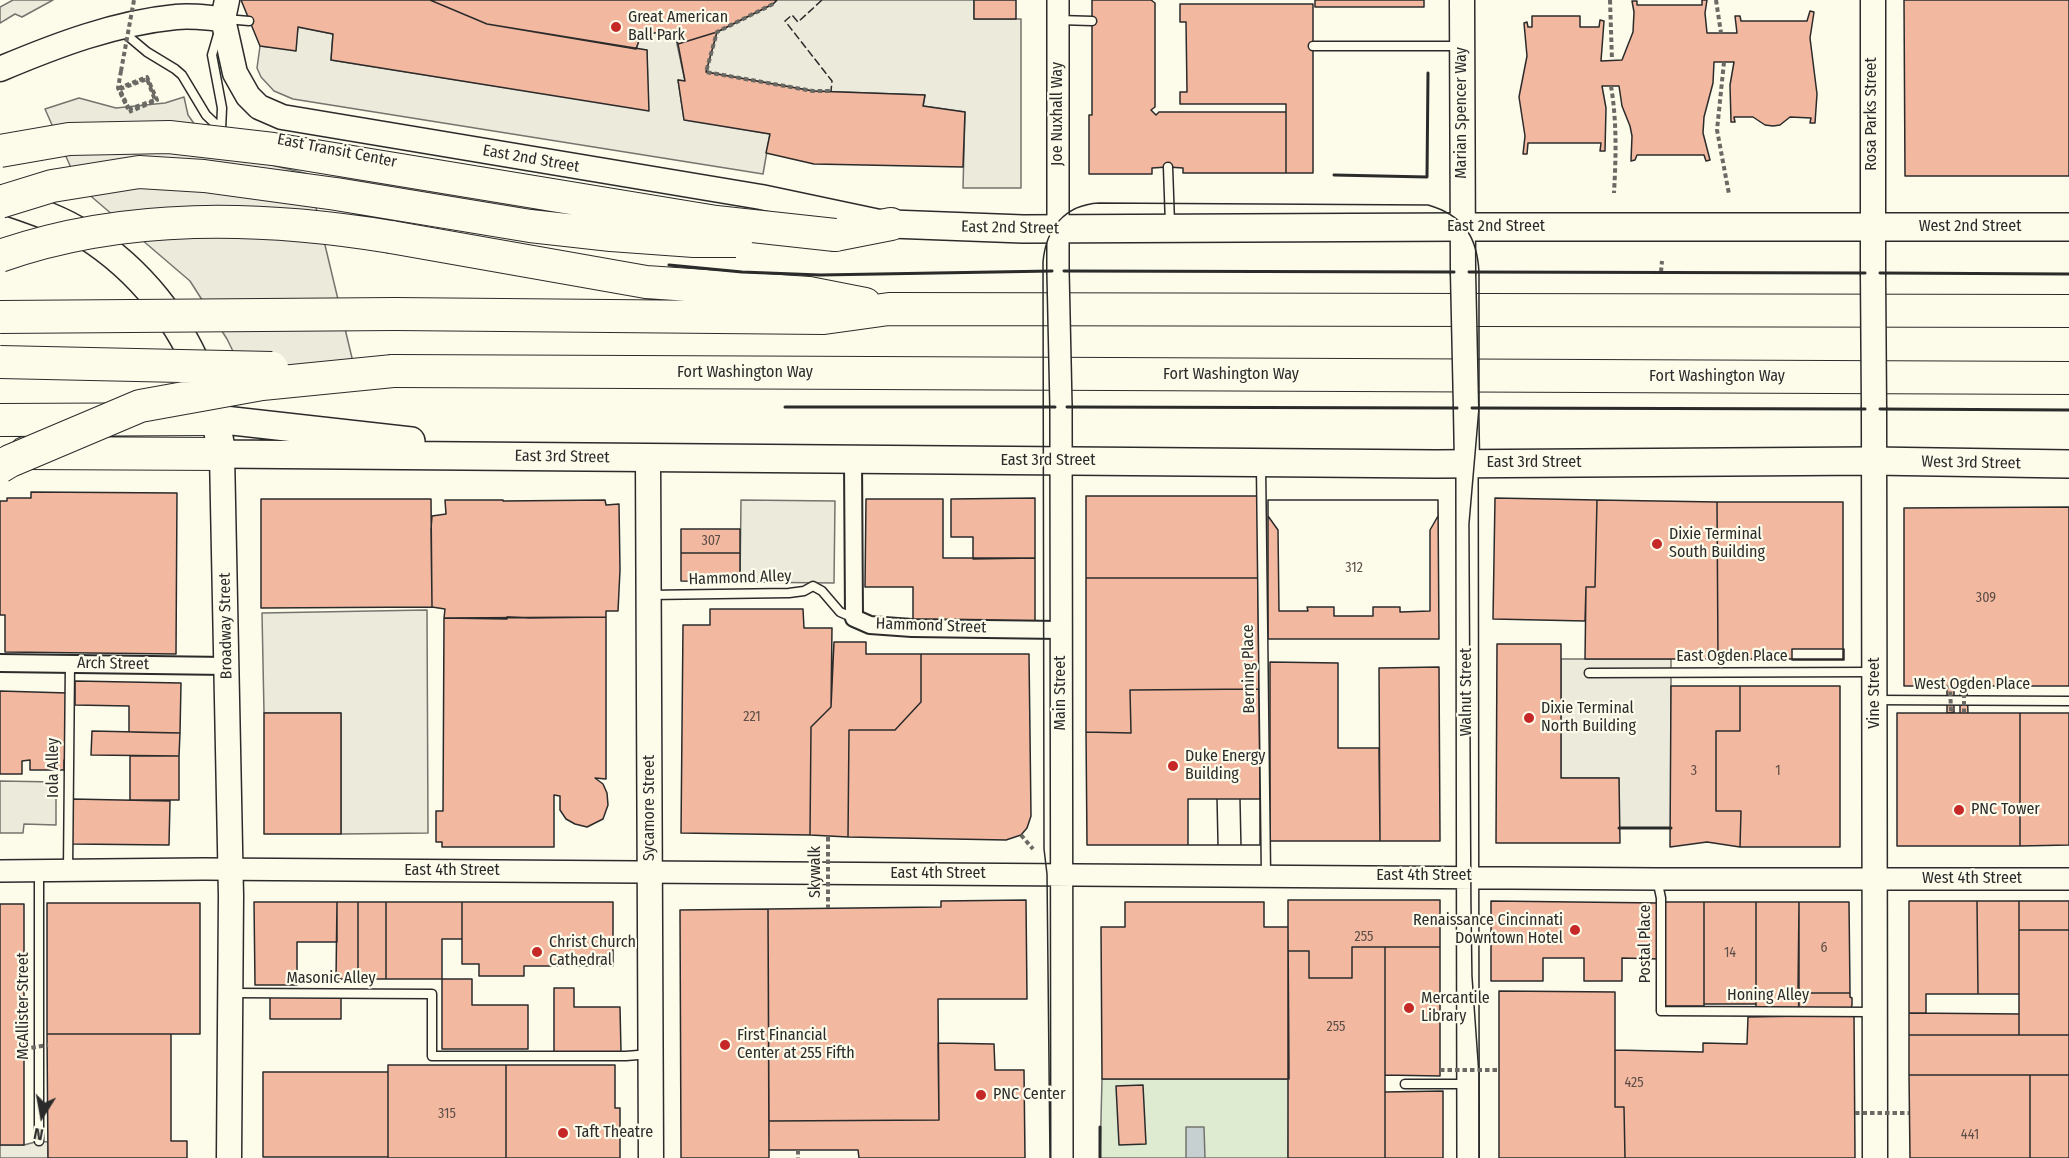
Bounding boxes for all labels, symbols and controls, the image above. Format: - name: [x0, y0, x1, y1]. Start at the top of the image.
- place label: Great American Ball Park: [628, 8, 728, 46]
- marker: Great American Ball Park: [609, 20, 623, 34]
- street label: Marian Spencer Way: [1452, 47, 1472, 179]
- street label: Rosa Parks Street: [1862, 57, 1882, 171]
- street label: Joe Nuxhall Way: [1048, 62, 1068, 166]
- street label: East Transit Center: [275, 130, 399, 172]
- street label: East 2nd Street: [481, 141, 581, 177]
- street label: East 2nd Street: [1447, 217, 1545, 237]
- street label: West 2nd Street: [1919, 217, 2021, 237]
- street label: East 2nd Street: [961, 218, 1059, 238]
- street label: Fort Washington Way: [677, 363, 813, 383]
- street label: Fort Washington Way: [1163, 365, 1299, 385]
- street label: Fort Washington Way: [1649, 367, 1785, 387]
- street label: East 3rd Street: [514, 447, 610, 467]
- street label: East 3rd Street: [1001, 451, 1095, 471]
- street label: East 3rd Street: [1487, 453, 1581, 473]
- street label: West 3rd Street: [1921, 453, 2021, 473]
- place label: Dixie Terminal South Building: [1669, 525, 1765, 563]
- house number: 307: [701, 533, 721, 549]
- marker: Dixie Terminal South Building: [1650, 537, 1664, 551]
- house number: 312: [1345, 560, 1363, 576]
- street label: Hammond Alley: [688, 567, 792, 589]
- street label: Broadway Street: [215, 572, 237, 680]
- house number: 309: [1976, 590, 1996, 606]
- street label: Hammond Street: [875, 614, 987, 638]
- street label: Berning Place: [1239, 624, 1259, 714]
- street label: East Ogden Place: [1676, 647, 1788, 667]
- street label: Walnut Street: [1457, 648, 1477, 736]
- street label: Arch Street: [77, 654, 149, 674]
- street label: Main Street: [1051, 656, 1071, 730]
- street label: Vine Street: [1865, 657, 1885, 729]
- street label: West Ogden Place: [1914, 675, 2030, 695]
- place label: Dixie Terminal North Building: [1541, 699, 1636, 737]
- house number: 221: [743, 709, 761, 725]
- marker: Dixie Terminal North Building: [1522, 711, 1536, 725]
- street label: Iola Alley: [44, 738, 64, 798]
- place label: Duke Energy Building: [1185, 747, 1265, 785]
- street label: Sycamore Street: [640, 755, 660, 861]
- marker: Duke Energy Building: [1166, 759, 1180, 773]
- house number: 3: [1691, 763, 1697, 779]
- house number: 1: [1775, 763, 1781, 779]
- place label: PNC Tower: [1971, 800, 2040, 820]
- marker: PNC Tower: [1952, 803, 1966, 817]
- street label: Skywalk: [806, 846, 826, 898]
- street label: East 4th Street: [404, 861, 500, 881]
- street label: East 4th Street: [890, 864, 986, 884]
- street label: East 4th Street: [1376, 866, 1472, 886]
- street label: West 4th Street: [1922, 869, 2022, 889]
- street label: Postal Place: [1636, 905, 1656, 983]
- place label: Renaissance Cincinnati Downtown Hotel: [1413, 911, 1563, 949]
- marker: Renaissance Cincinnati Downtown Hotel: [1568, 923, 1582, 937]
- house number: 255: [1355, 929, 1373, 945]
- place label: Christ Church Cathedral: [549, 933, 636, 971]
- house number: 6: [1821, 940, 1827, 956]
- marker: Christ Church Cathedral: [530, 945, 544, 959]
- house number: 14: [1724, 945, 1736, 961]
- street label: McAllister Street: [14, 952, 34, 1060]
- street label: Masonic Alley: [286, 969, 376, 989]
- street label: Honing Alley: [1727, 986, 1809, 1006]
- place label: Mercantile Library: [1421, 989, 1490, 1027]
- marker: Mercantile Library: [1402, 1001, 1416, 1015]
- house number: 255: [1327, 1019, 1345, 1035]
- place label: First Financial Center at 255 Fifth: [737, 1026, 855, 1064]
- marker: First Financial Center at 255 Fifth: [718, 1038, 732, 1052]
- house number: 425: [1624, 1075, 1644, 1091]
- place label: PNC Center: [993, 1085, 1066, 1105]
- north arrow: [12, 1086, 72, 1146]
- marker: PNC Center: [974, 1088, 988, 1102]
- house number: 315: [438, 1106, 456, 1122]
- place label: Taft Theatre: [575, 1123, 653, 1143]
- text: N: [32, 1124, 45, 1144]
- marker: Taft Theatre: [556, 1126, 570, 1140]
- house number: 441: [1961, 1127, 1979, 1143]

